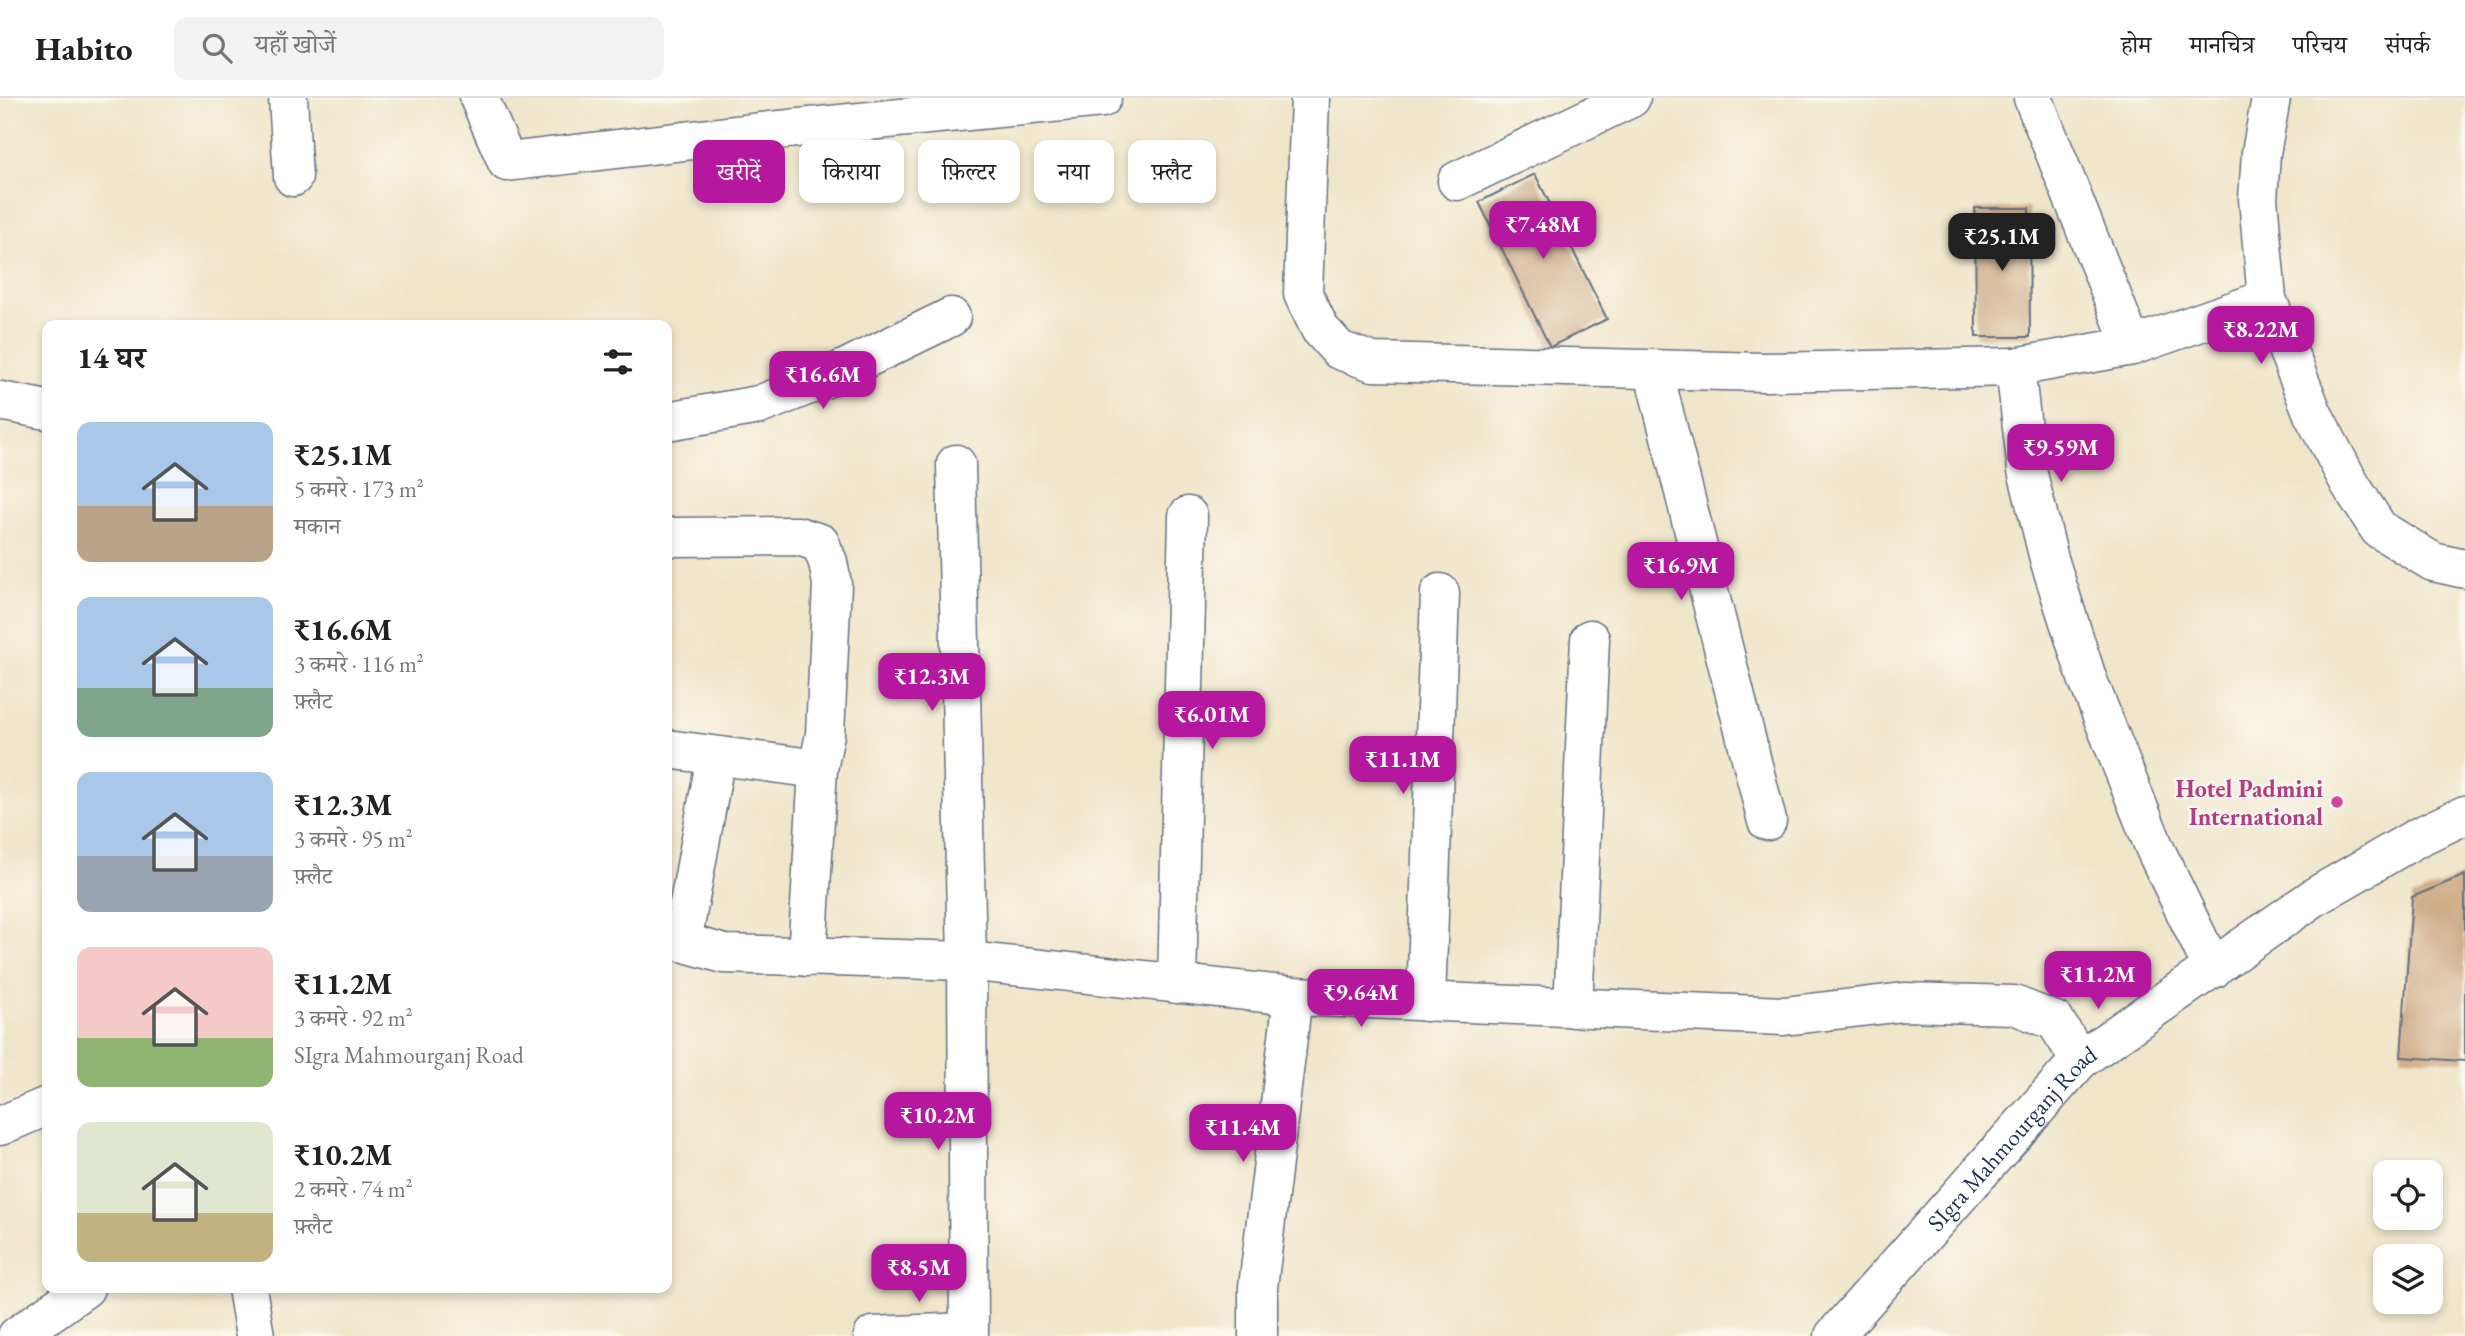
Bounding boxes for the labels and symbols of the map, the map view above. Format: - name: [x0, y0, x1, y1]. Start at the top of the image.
- pin: ₹7.48M: [1486, 202, 1600, 261]
- pin: ₹25.1M: [1945, 214, 2059, 273]
- pin: ₹8.22M: [2204, 306, 2318, 366]
- pin: ₹16.6M: [766, 352, 880, 411]
- pin: ₹9.59M: [2004, 424, 2118, 484]
- pin: ₹16.9M: [1624, 542, 1738, 602]
- pin: ₹12.3M: [875, 654, 989, 713]
- pin: ₹6.01M: [1155, 692, 1269, 751]
- pin: ₹11.1M: [1346, 736, 1460, 796]
- place label: Hotel Padmini International: [2176, 773, 2323, 832]
- marker: Hotel Padmini International: [2329, 794, 2345, 810]
- pin: ₹11.2M: [2041, 951, 2155, 1011]
- pin: ₹9.64M: [1304, 970, 1418, 1029]
- street label: SIgra Mahmourganj Road: [1920, 1038, 2103, 1237]
- pin: ₹10.2M: [881, 1093, 995, 1152]
- pin: ₹11.4M: [1186, 1104, 1300, 1164]
- pin: ₹8.5M: [870, 1244, 968, 1304]

